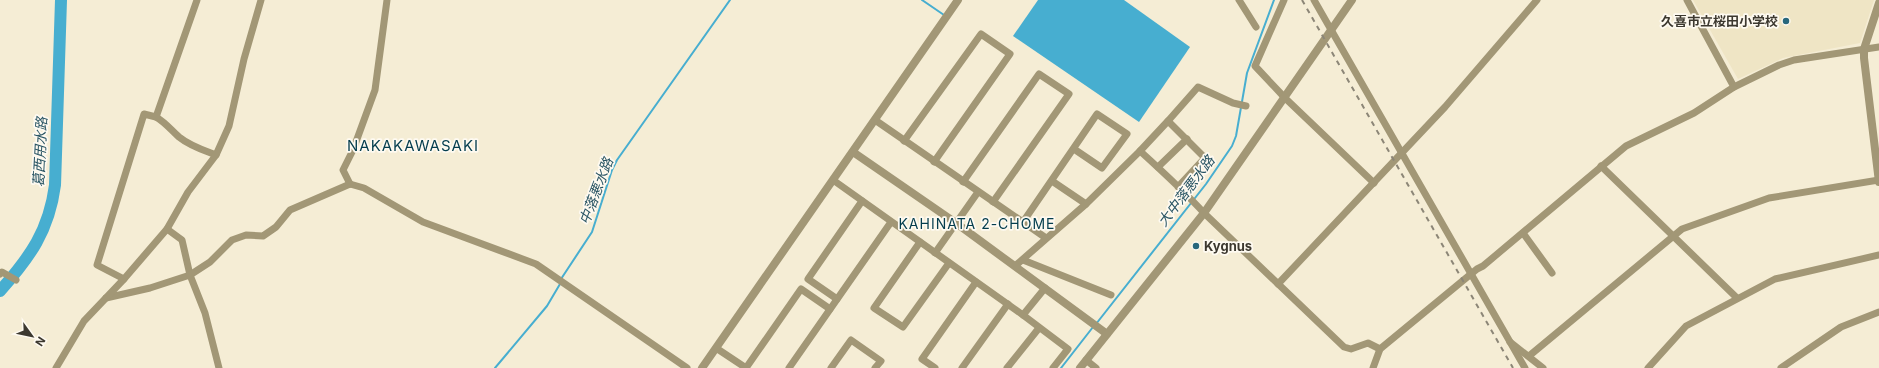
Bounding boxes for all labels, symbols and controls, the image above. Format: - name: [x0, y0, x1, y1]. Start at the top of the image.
- place label: 久喜市立桜田小学校: [1661, 13, 1778, 29]
- marker: 久喜市立桜田小学校: [1781, 16, 1791, 26]
- water label: 葛西用水路: [29, 116, 50, 187]
- district label: NAKAKAWASAKI: [347, 136, 479, 155]
- water label: 大中落悪水路: [1154, 151, 1218, 229]
- water label: 中落悪水路: [575, 154, 616, 227]
- district label: KAHINATA 2-CHOME: [898, 215, 1056, 232]
- place label: Kygnus: [1204, 238, 1252, 254]
- marker: Kygnus: [1191, 241, 1201, 251]
- north arrow: [12, 316, 52, 356]
- text: N: [32, 334, 49, 349]

